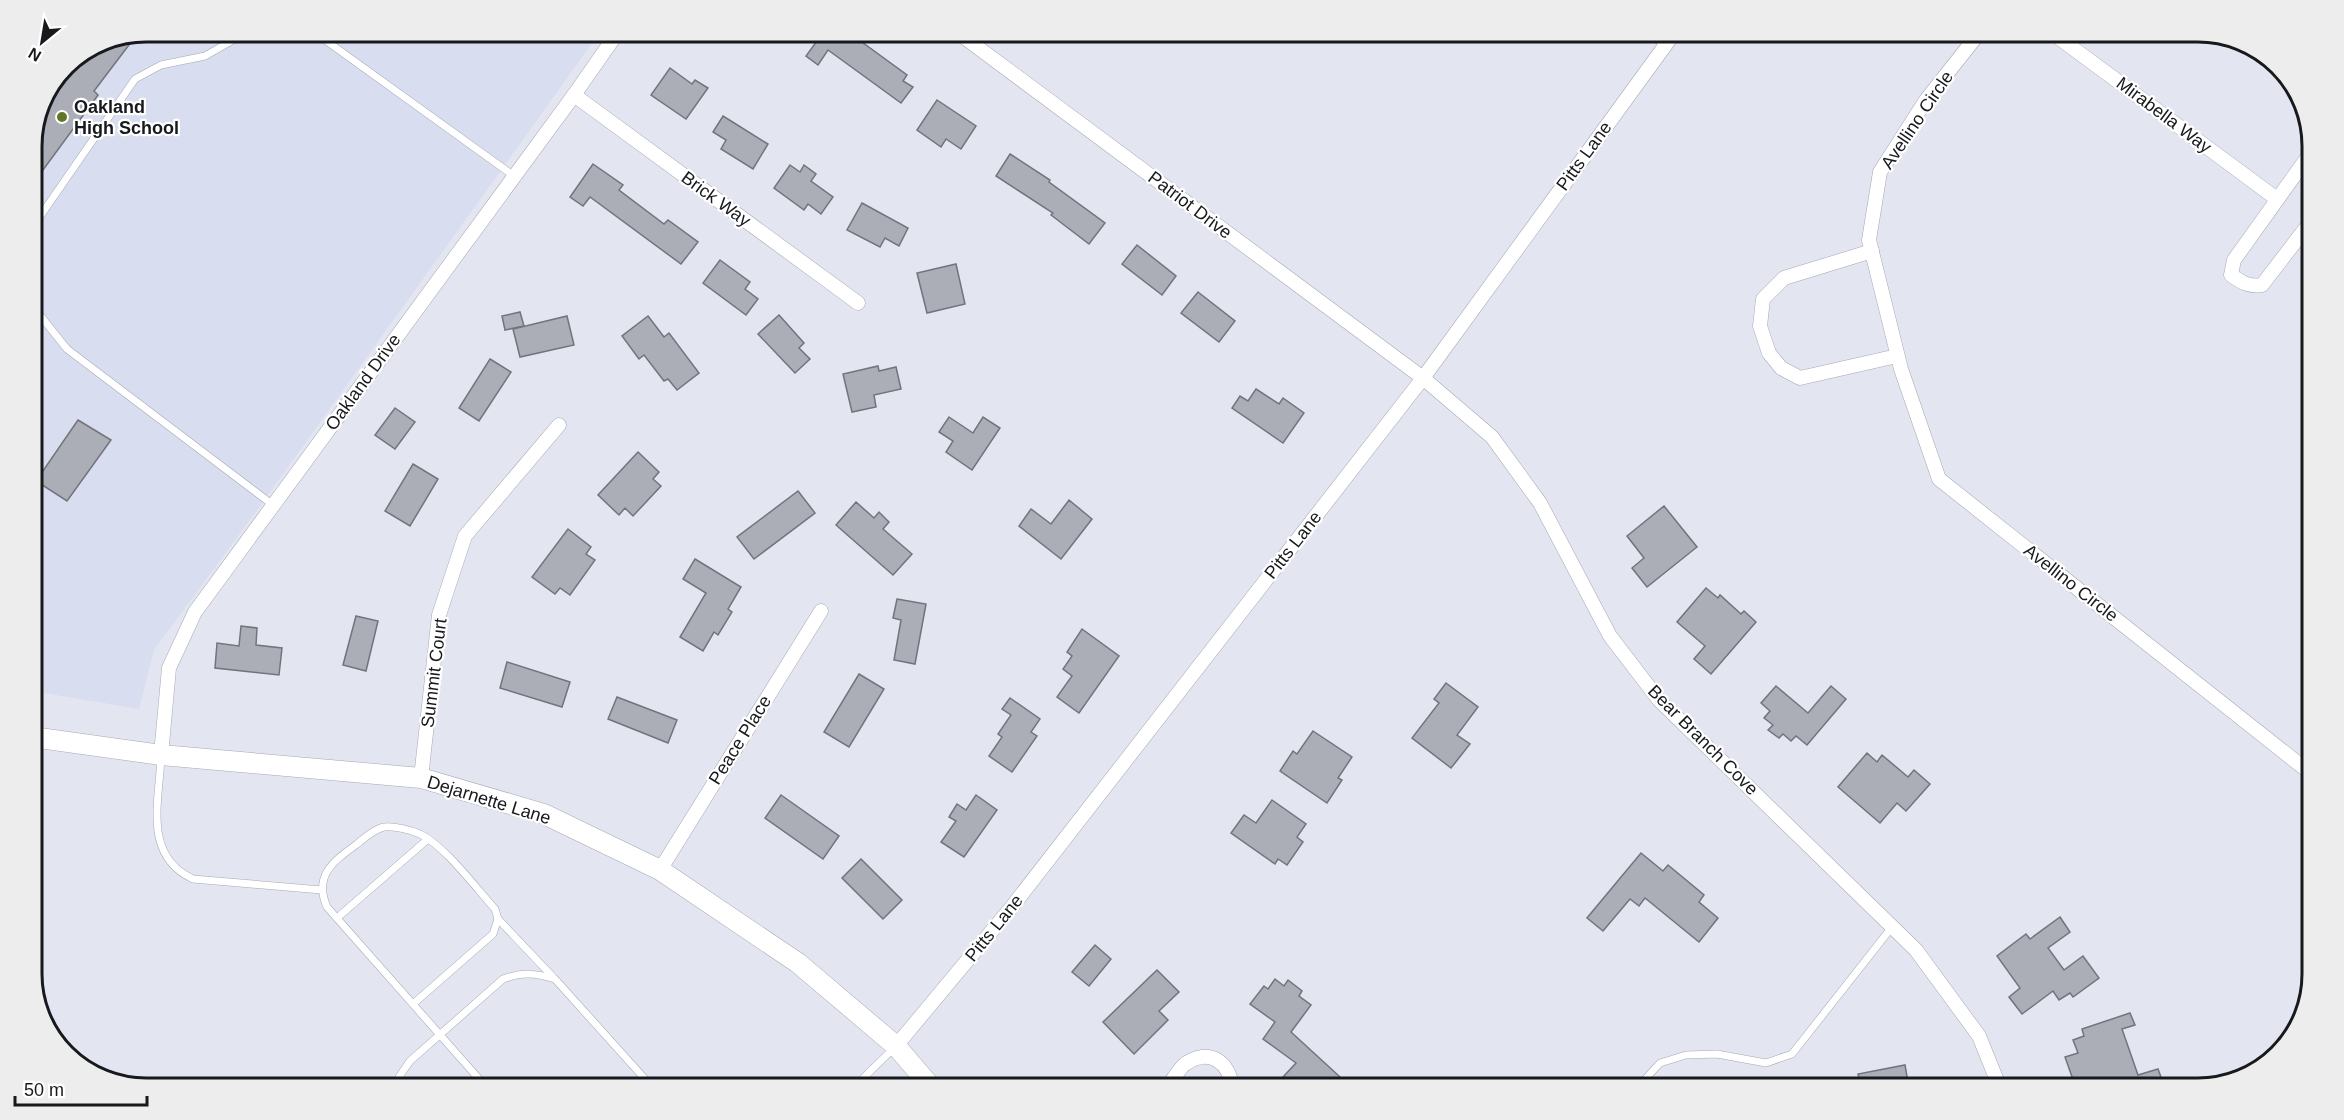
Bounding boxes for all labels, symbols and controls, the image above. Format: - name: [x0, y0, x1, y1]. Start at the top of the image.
- north arrow: [12, 12, 72, 72]
- text: N: [25, 44, 44, 65]
- street label: Avellino Circle: [1877, 67, 1957, 173]
- street label: Mirabella Way: [2113, 73, 2215, 157]
- place label: Oakland High School: [74, 97, 179, 138]
- marker: Oakland High School: [55, 110, 69, 124]
- street label: Pitts Lane: [1552, 118, 1616, 194]
- street label: Brick Way: [678, 167, 754, 231]
- street label: Patriot Drive: [1144, 167, 1236, 243]
- street label: Oakland Drive: [321, 330, 405, 434]
- street label: Pitts Lane: [1260, 507, 1326, 583]
- street label: Avellino Circle: [2020, 540, 2122, 626]
- street label: Summit Court: [417, 617, 451, 729]
- street label: Bear Branch Cove: [1644, 681, 1762, 799]
- street label: Peace Place: [705, 692, 775, 788]
- street label: Dejarnette Lane: [425, 772, 553, 828]
- street label: Pitts Lane: [961, 891, 1027, 965]
- scale bar: [15, 1069, 147, 1107]
- text: 50 m: [24, 1080, 64, 1100]

